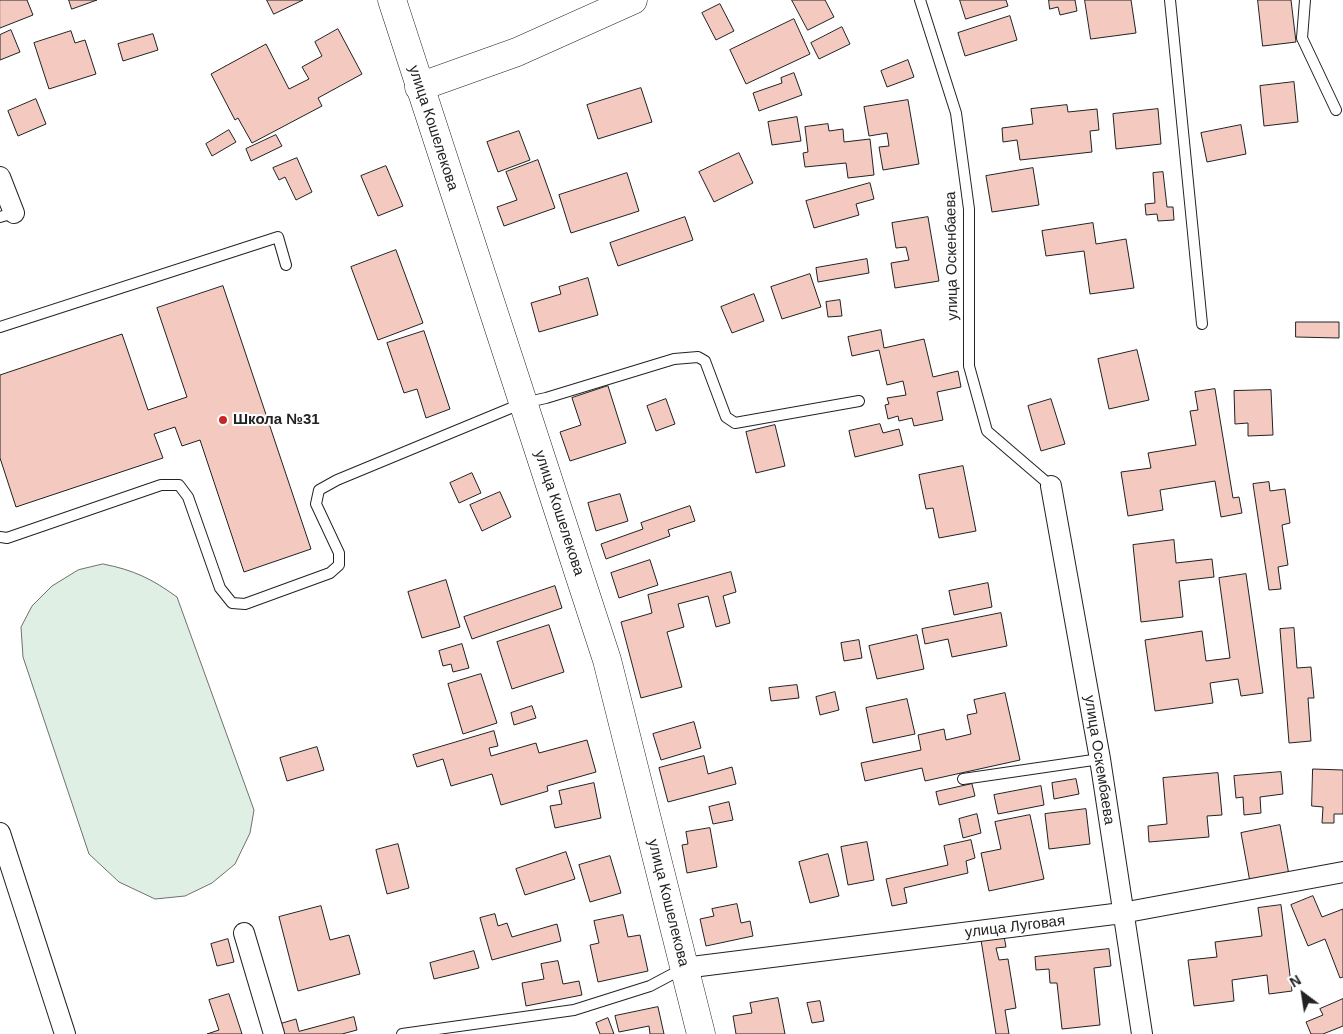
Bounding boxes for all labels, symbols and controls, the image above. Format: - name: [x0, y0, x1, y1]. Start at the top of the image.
- street label: улица Кошелекова: [404, 63, 462, 193]
- street label: улица Оскенбаева: [942, 191, 962, 321]
- place label: Школа №31: [233, 411, 320, 429]
- marker: Школа №31: [217, 414, 229, 426]
- street label: улица Кошелекова: [530, 448, 588, 578]
- street label: улица Оскембаева: [1080, 694, 1118, 826]
- street label: улица Кошелекова: [643, 837, 693, 969]
- street label: улица Луговая: [964, 912, 1066, 942]
- north arrow: [1278, 969, 1328, 1019]
- text: N: [1287, 972, 1304, 991]

